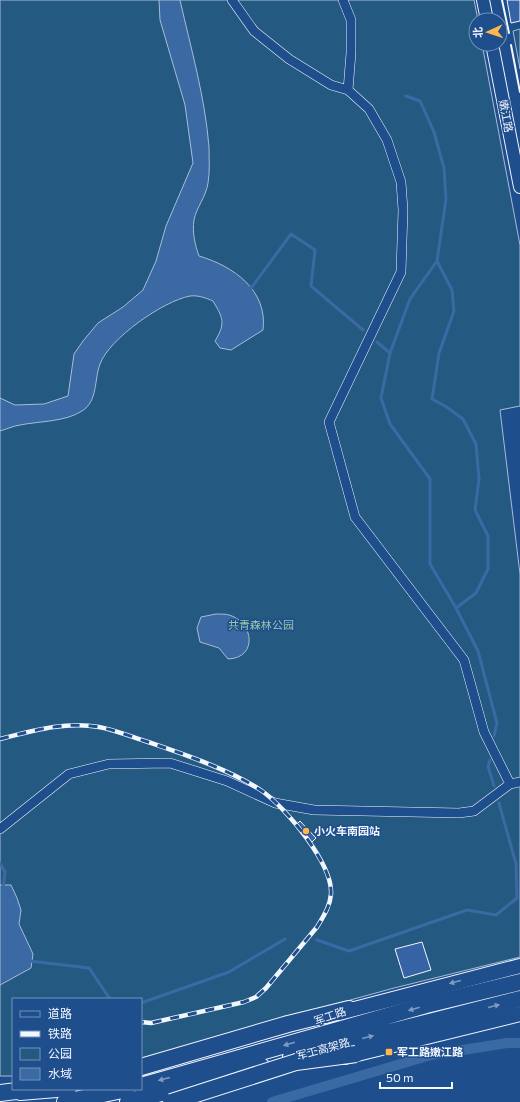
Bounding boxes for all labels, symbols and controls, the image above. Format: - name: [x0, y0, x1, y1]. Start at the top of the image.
- north arrow: [468, 12, 508, 52]
- text: 北: [471, 27, 484, 38]
- street label: 嫩江路: [497, 98, 516, 133]
- park label: 共青森林公园: [228, 618, 294, 631]
- place label: 小火车南园站: [314, 824, 380, 837]
- marker: 小火车南园站: [301, 826, 311, 836]
- one-way arrow: [449, 979, 461, 985]
- legend: [12, 998, 142, 1090]
- one-way arrow: [489, 1003, 501, 1009]
- street label: 军工路: [312, 1004, 348, 1027]
- text: 道路: [48, 1006, 72, 1020]
- one-way arrow: [408, 1006, 420, 1012]
- text: 铁路: [48, 1026, 72, 1040]
- one-way arrow: [362, 1034, 374, 1040]
- street label: 军工高架路: [295, 1035, 351, 1062]
- one-way arrow: [283, 1041, 295, 1047]
- place label: 军工路嫩江路: [397, 1045, 464, 1058]
- text: 公园: [48, 1046, 72, 1060]
- marker: 军工路嫩江路: [384, 1047, 394, 1057]
- scale bar: [380, 1064, 452, 1090]
- text: 水域: [48, 1066, 72, 1080]
- text: 50 m: [386, 1070, 414, 1084]
- one-way arrow: [158, 1077, 170, 1083]

